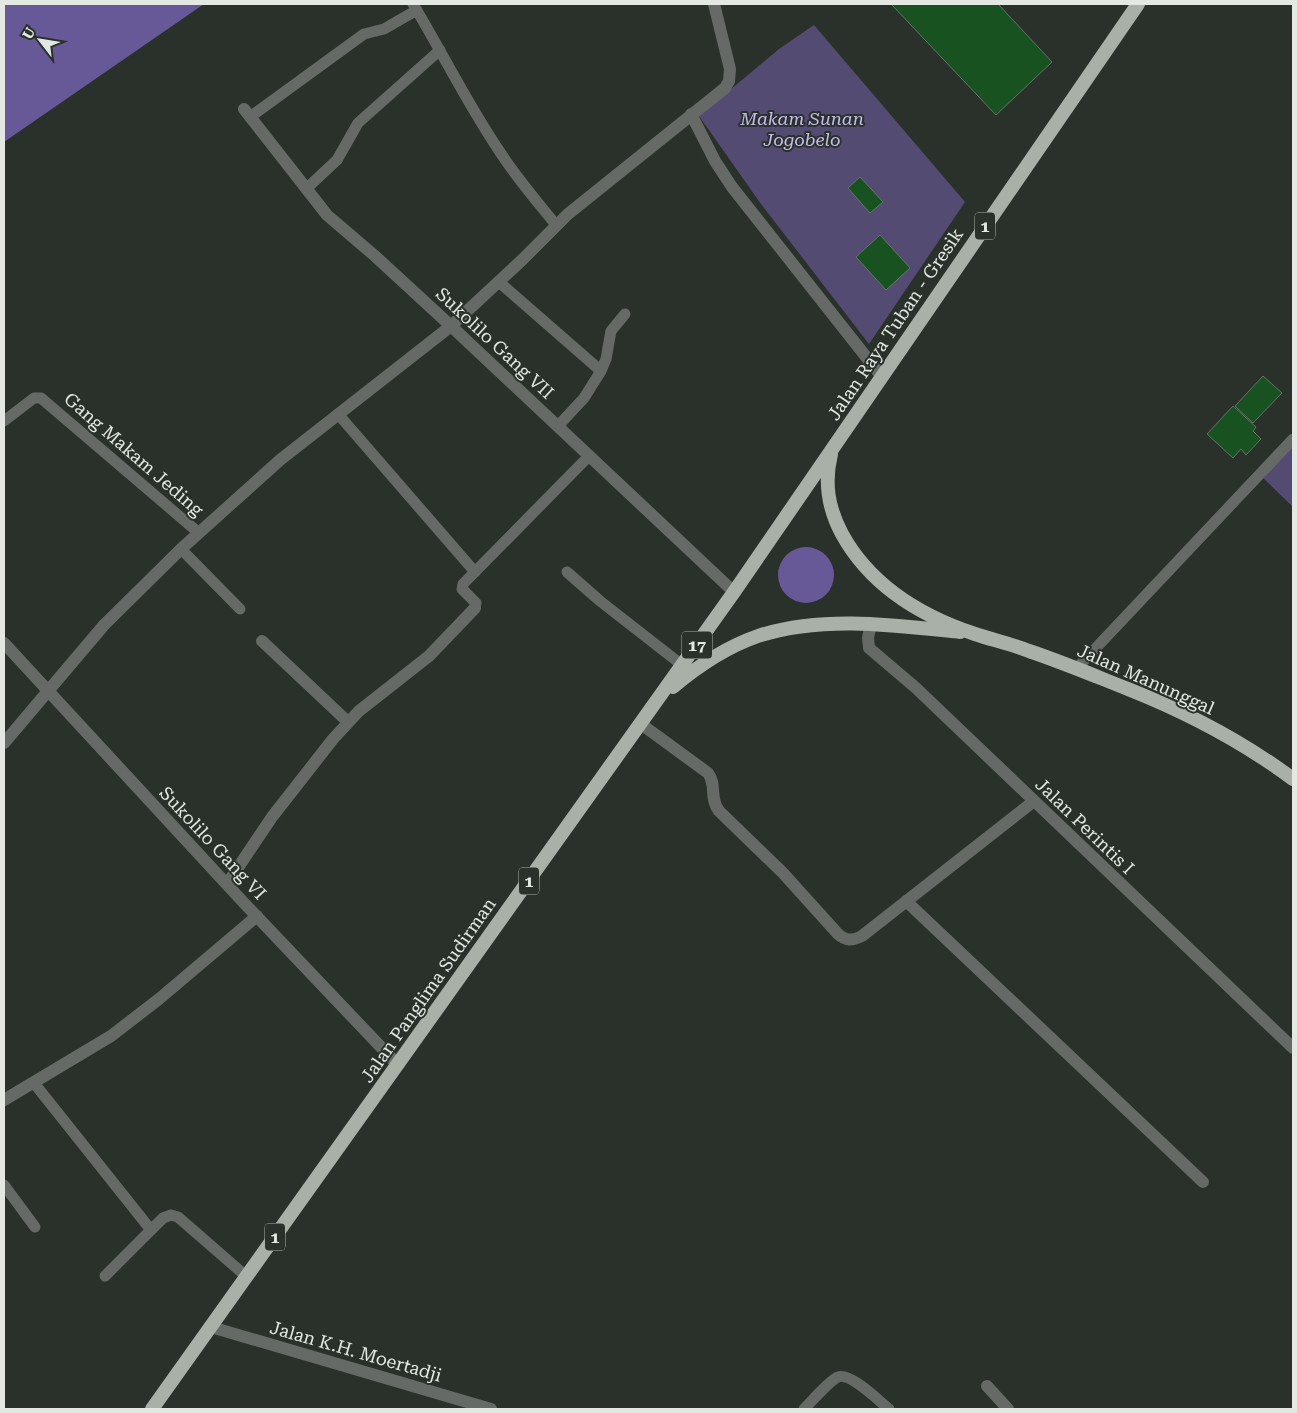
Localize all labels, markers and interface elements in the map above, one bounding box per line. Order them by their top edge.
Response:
north arrow [15,15,65,65]
text: U [19,24,39,42]
park label: Makam Sunan Jogobelo [739,108,864,150]
road number: 1 [975,212,995,240]
street label: Jalan Raya Tuban - Gresik [823,224,967,424]
street label: Sukolilo Gang VII [432,283,558,403]
street label: Gang Makam Jeding [60,388,209,521]
road number: 17 [682,632,712,658]
street label: Jalan Manunggal [1074,639,1218,719]
street label: Jalan Perintis I [1031,774,1139,878]
street label: Sukolilo Gang VI [155,782,271,904]
road number: 1 [519,868,539,894]
street label: Jalan Panglima Sudirman [356,893,500,1086]
road number: 1 [265,1224,285,1250]
street label: Jalan K.H. Moertadji [268,1316,445,1386]

